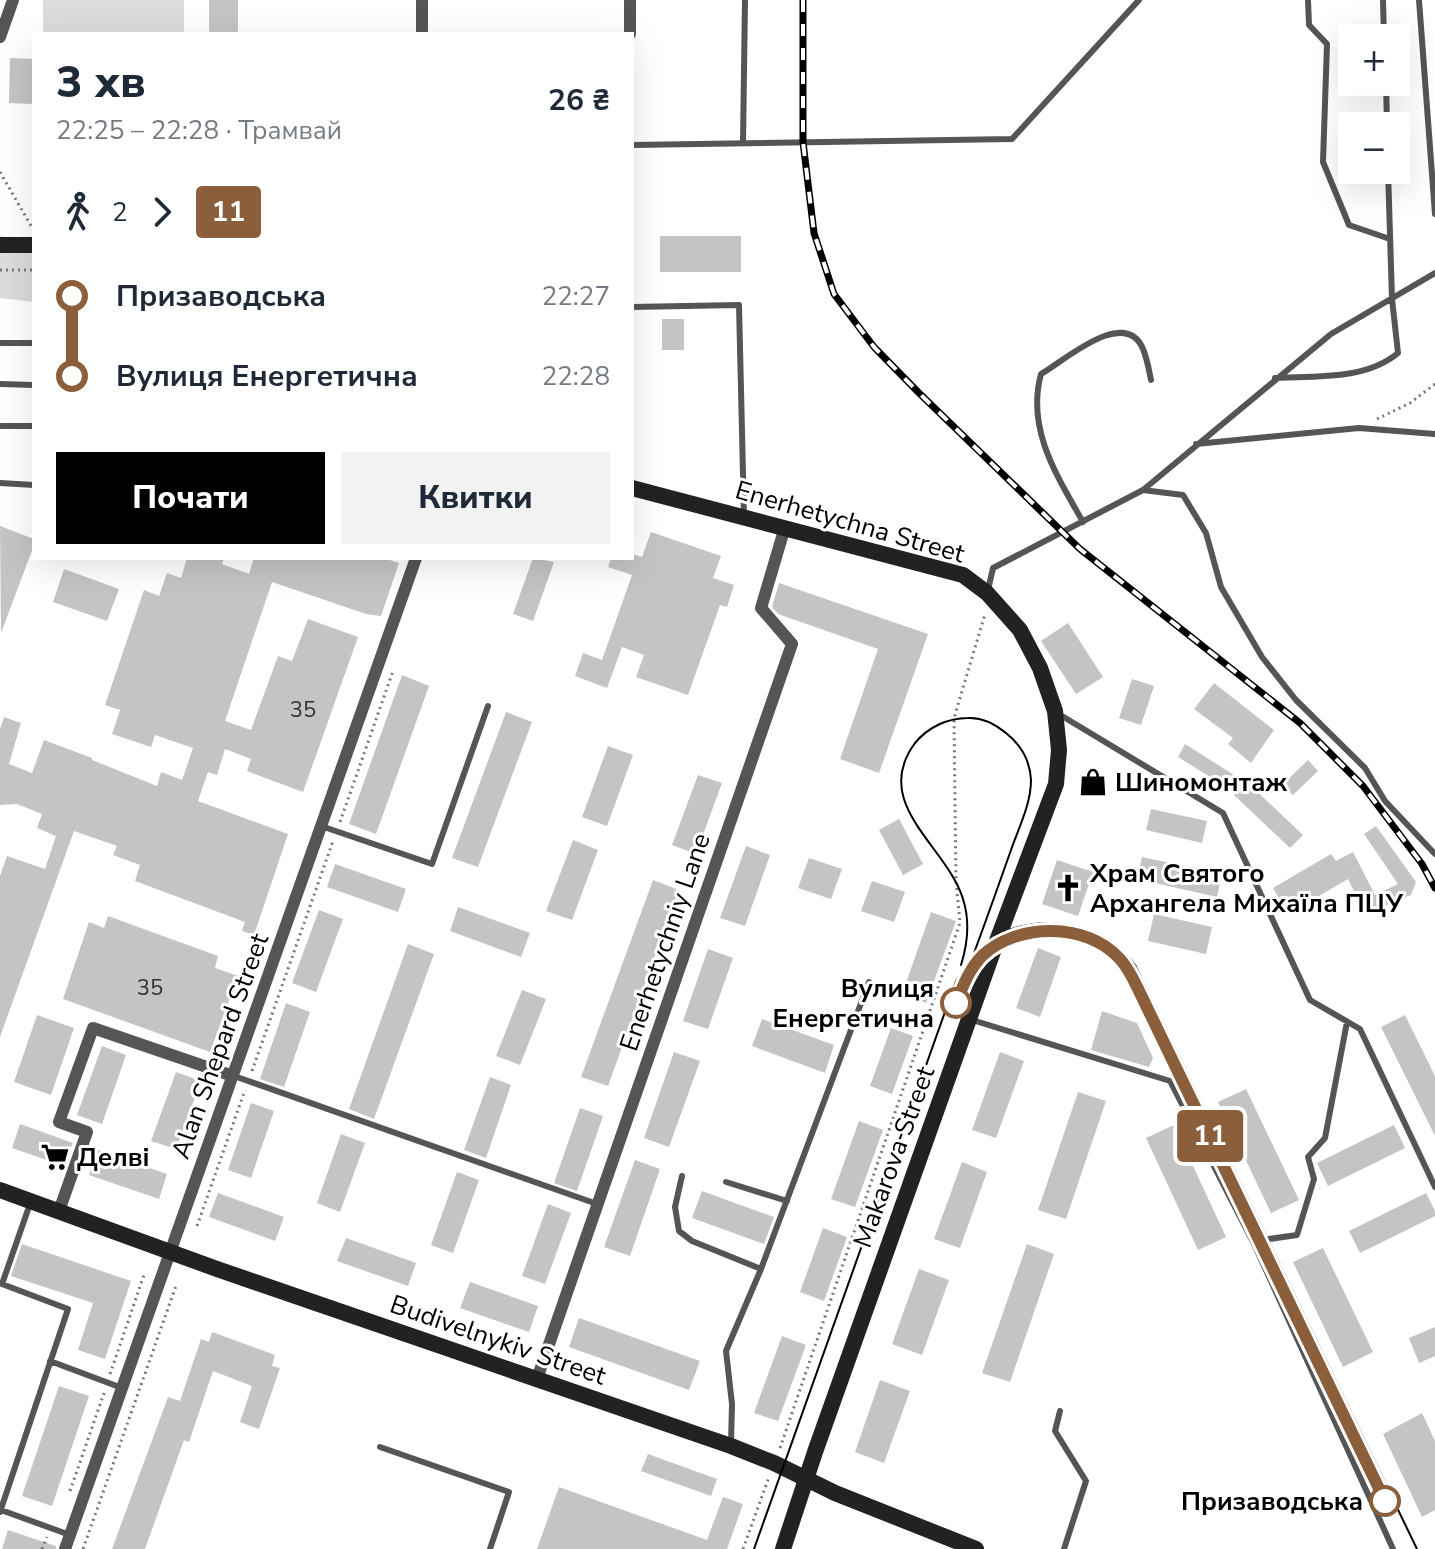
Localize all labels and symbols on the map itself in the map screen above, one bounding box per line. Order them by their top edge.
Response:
street label: Enerhetychna Street [731,473,970,572]
house number: 35 [290,695,316,725]
place label: Шиномонтаж [1115,765,1288,800]
shop icon: Шиномонтаж [1078,767,1108,797]
street label: Enerhetychniy Lane [611,828,719,1056]
place label: Храм Святого Архангела Михаїла ПЦУ [1089,856,1404,921]
church icon: Храм Святого Архангела Михаїла ПЦУ [1053,873,1083,903]
street label: Alan Shepard Street [163,928,277,1163]
place label: Вулиця Енергетична [773,971,934,1036]
house number: 35 [137,973,163,1003]
marker: Вулиця Енергетична [941,988,971,1018]
street label: Makarova Street [845,1061,943,1253]
line badge: 11 [1174,1110,1246,1162]
place label: Делві [77,1140,150,1175]
supermarket icon: Делві [40,1142,70,1172]
street label: Budivelnykiv Street [385,1287,611,1394]
place label: Призаводська [1181,1484,1363,1519]
marker: Призаводська [1370,1486,1400,1516]

